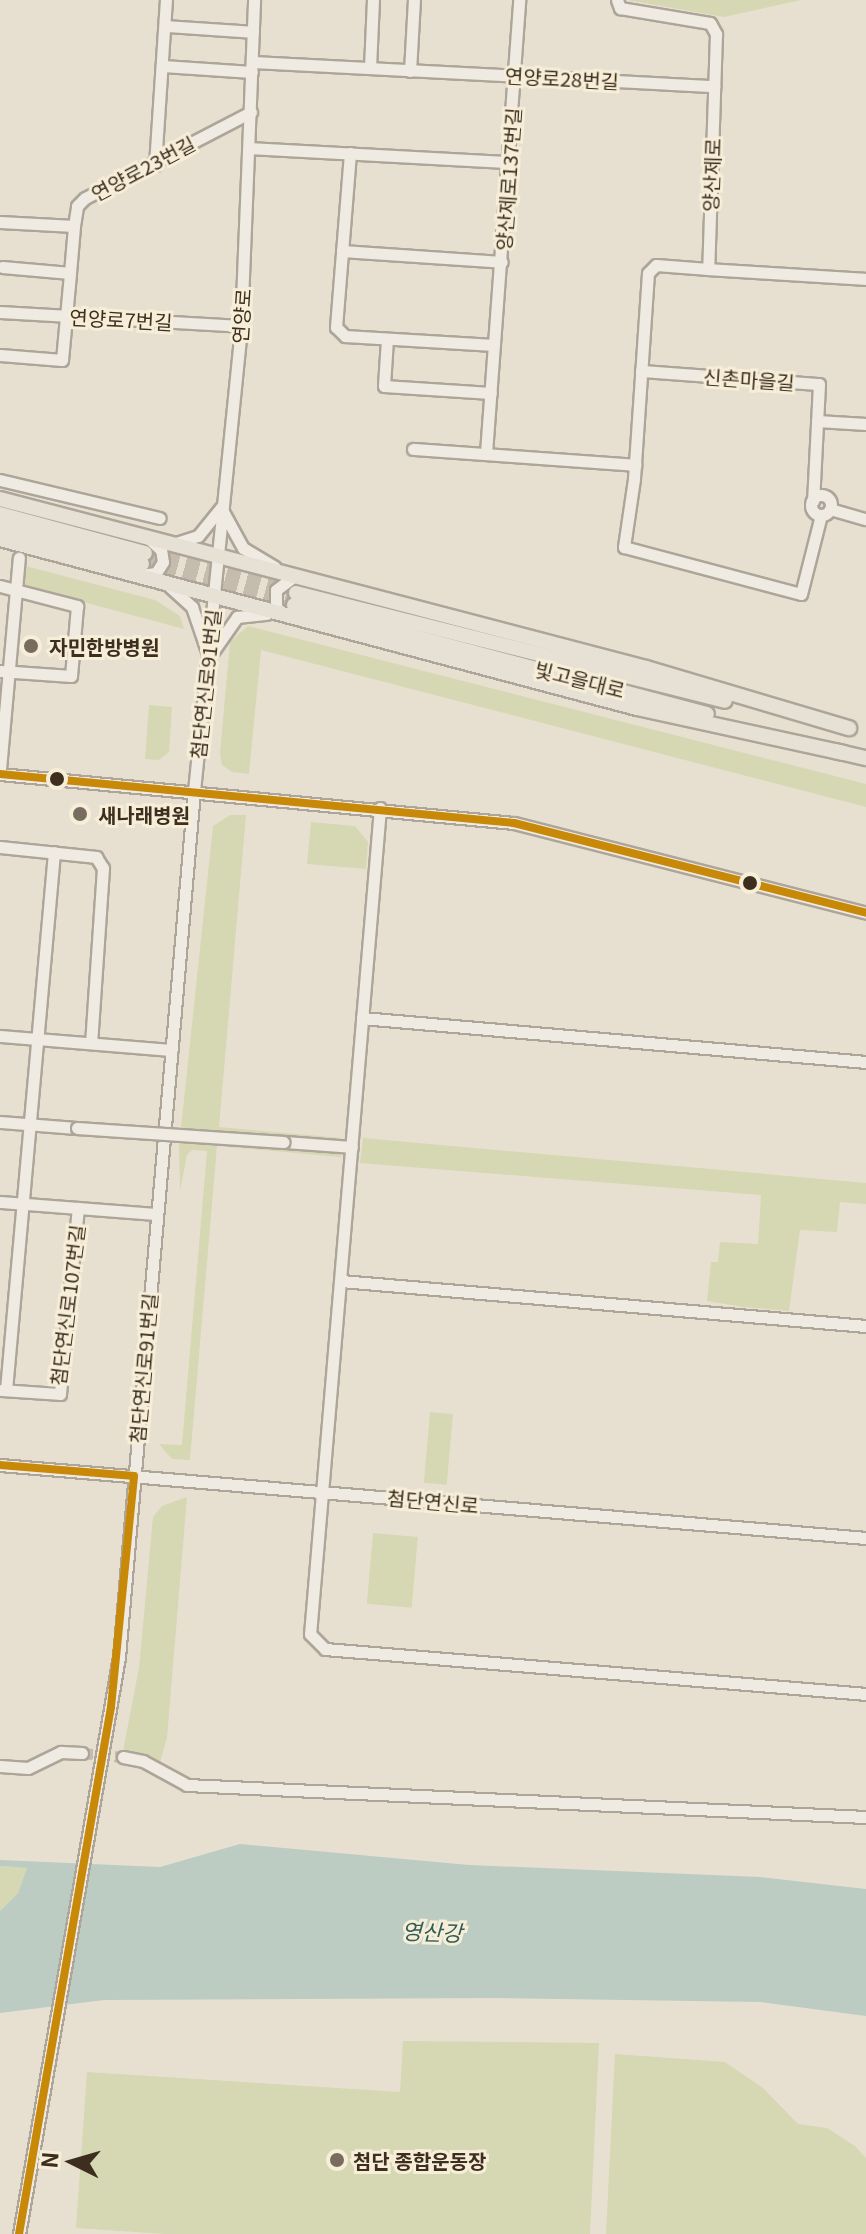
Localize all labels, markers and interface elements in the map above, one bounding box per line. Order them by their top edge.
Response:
street label: 연양로28번길 [504,63,620,93]
street label: 양산제로137번길 [491,106,525,252]
street label: 연양로23번길 [87,131,199,205]
street label: 양산제로 [698,138,724,212]
street label: 연양로 [227,288,255,344]
street label: 연양로7번길 [69,304,173,334]
street label: 신촌마을길 [702,364,796,394]
street label: 첨단연신로91번길 [185,608,225,760]
place label: 자민한방병원 [49,634,159,658]
marker: 자민한방병원 [20,635,42,657]
street label: 빛고을대로 [532,656,628,702]
unlabelled marker [49,771,65,787]
place label: 새나래병원 [98,802,190,826]
marker: 새나래병원 [69,803,91,825]
unlabelled marker [742,875,758,891]
street label: 첨단연신로107번길 [45,1223,89,1387]
street label: 첨단연신로91번길 [124,1292,162,1444]
street label: 첨단연신로 [386,1485,480,1517]
water label: 영산강 [401,1917,463,1945]
north arrow [32,2122,112,2202]
place label: 첨단 종합운동장 [353,2148,486,2172]
text: N [31,2150,65,2170]
marker: 첨단 종합운동장 [328,2151,346,2169]

